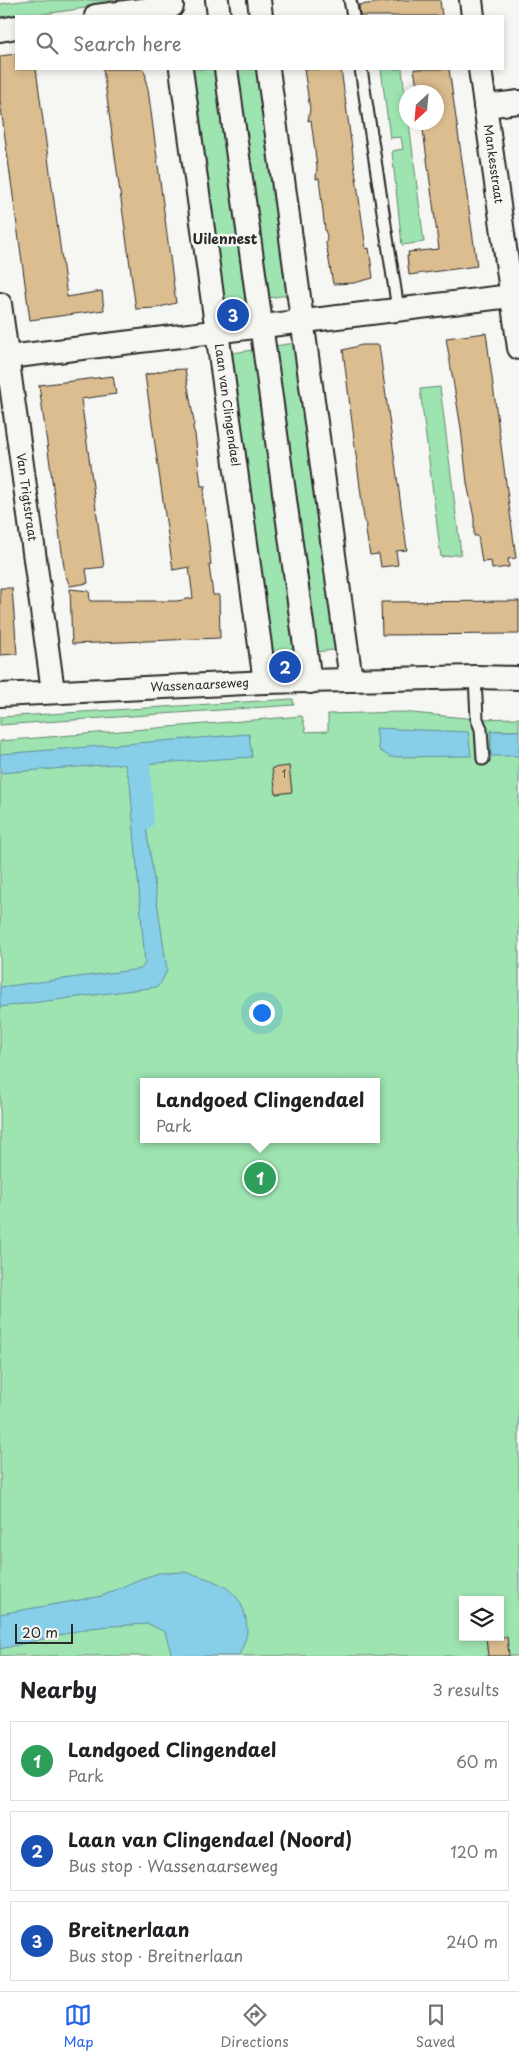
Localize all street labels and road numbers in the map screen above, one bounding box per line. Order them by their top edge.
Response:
street label: Mankesstraat [480,123,509,205]
street label: Laan van Clingendael [211,342,245,467]
street label: Van Trigtstraat [13,452,42,542]
street label: Wassenaarseweg [150,673,249,696]

